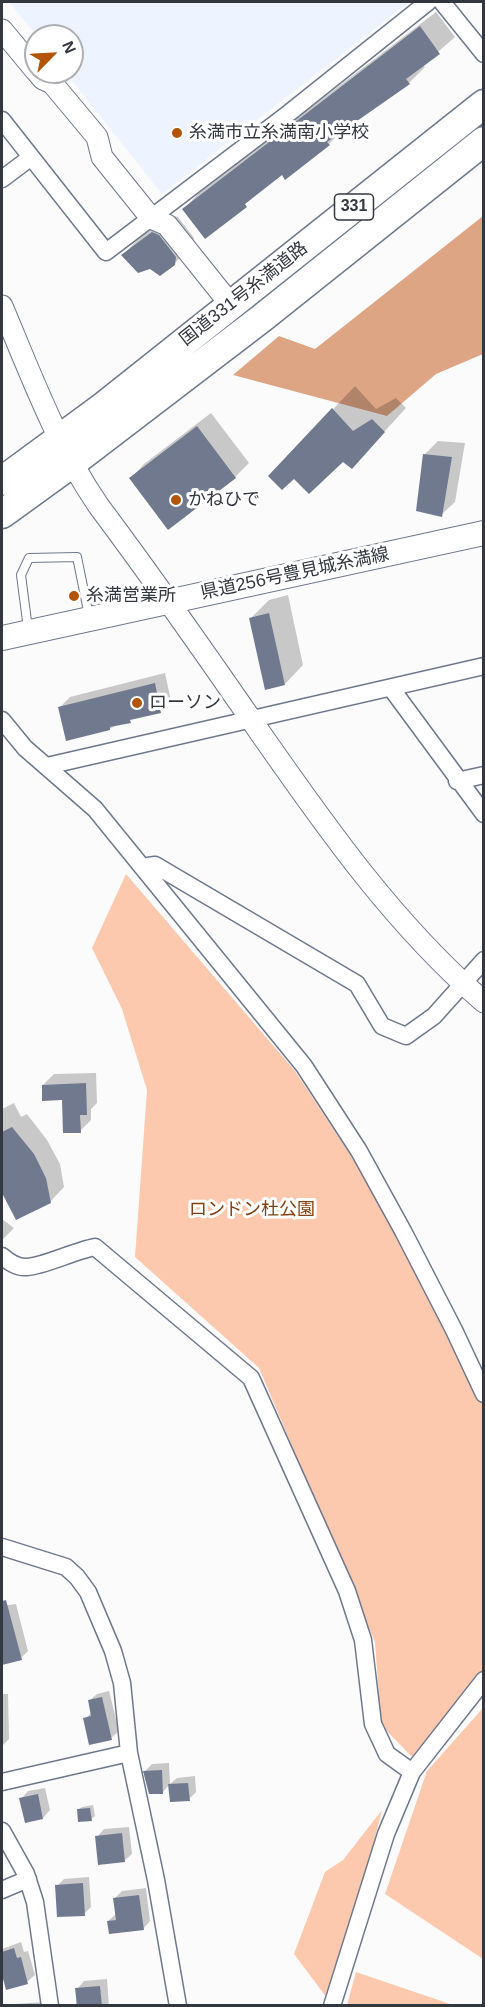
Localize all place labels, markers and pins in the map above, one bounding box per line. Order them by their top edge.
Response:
place label: 糸満市立糸満南小学校 [189,122,369,144]
marker: 糸満市立糸満南小学校 [170,126,184,140]
place label: かねひで [188,489,260,511]
marker: かねひで [169,493,183,507]
place label: 糸満営業所 [86,585,176,607]
marker: 糸満営業所 [67,589,81,603]
place label: ローソン [149,692,221,714]
marker: ローソン [130,696,144,710]

